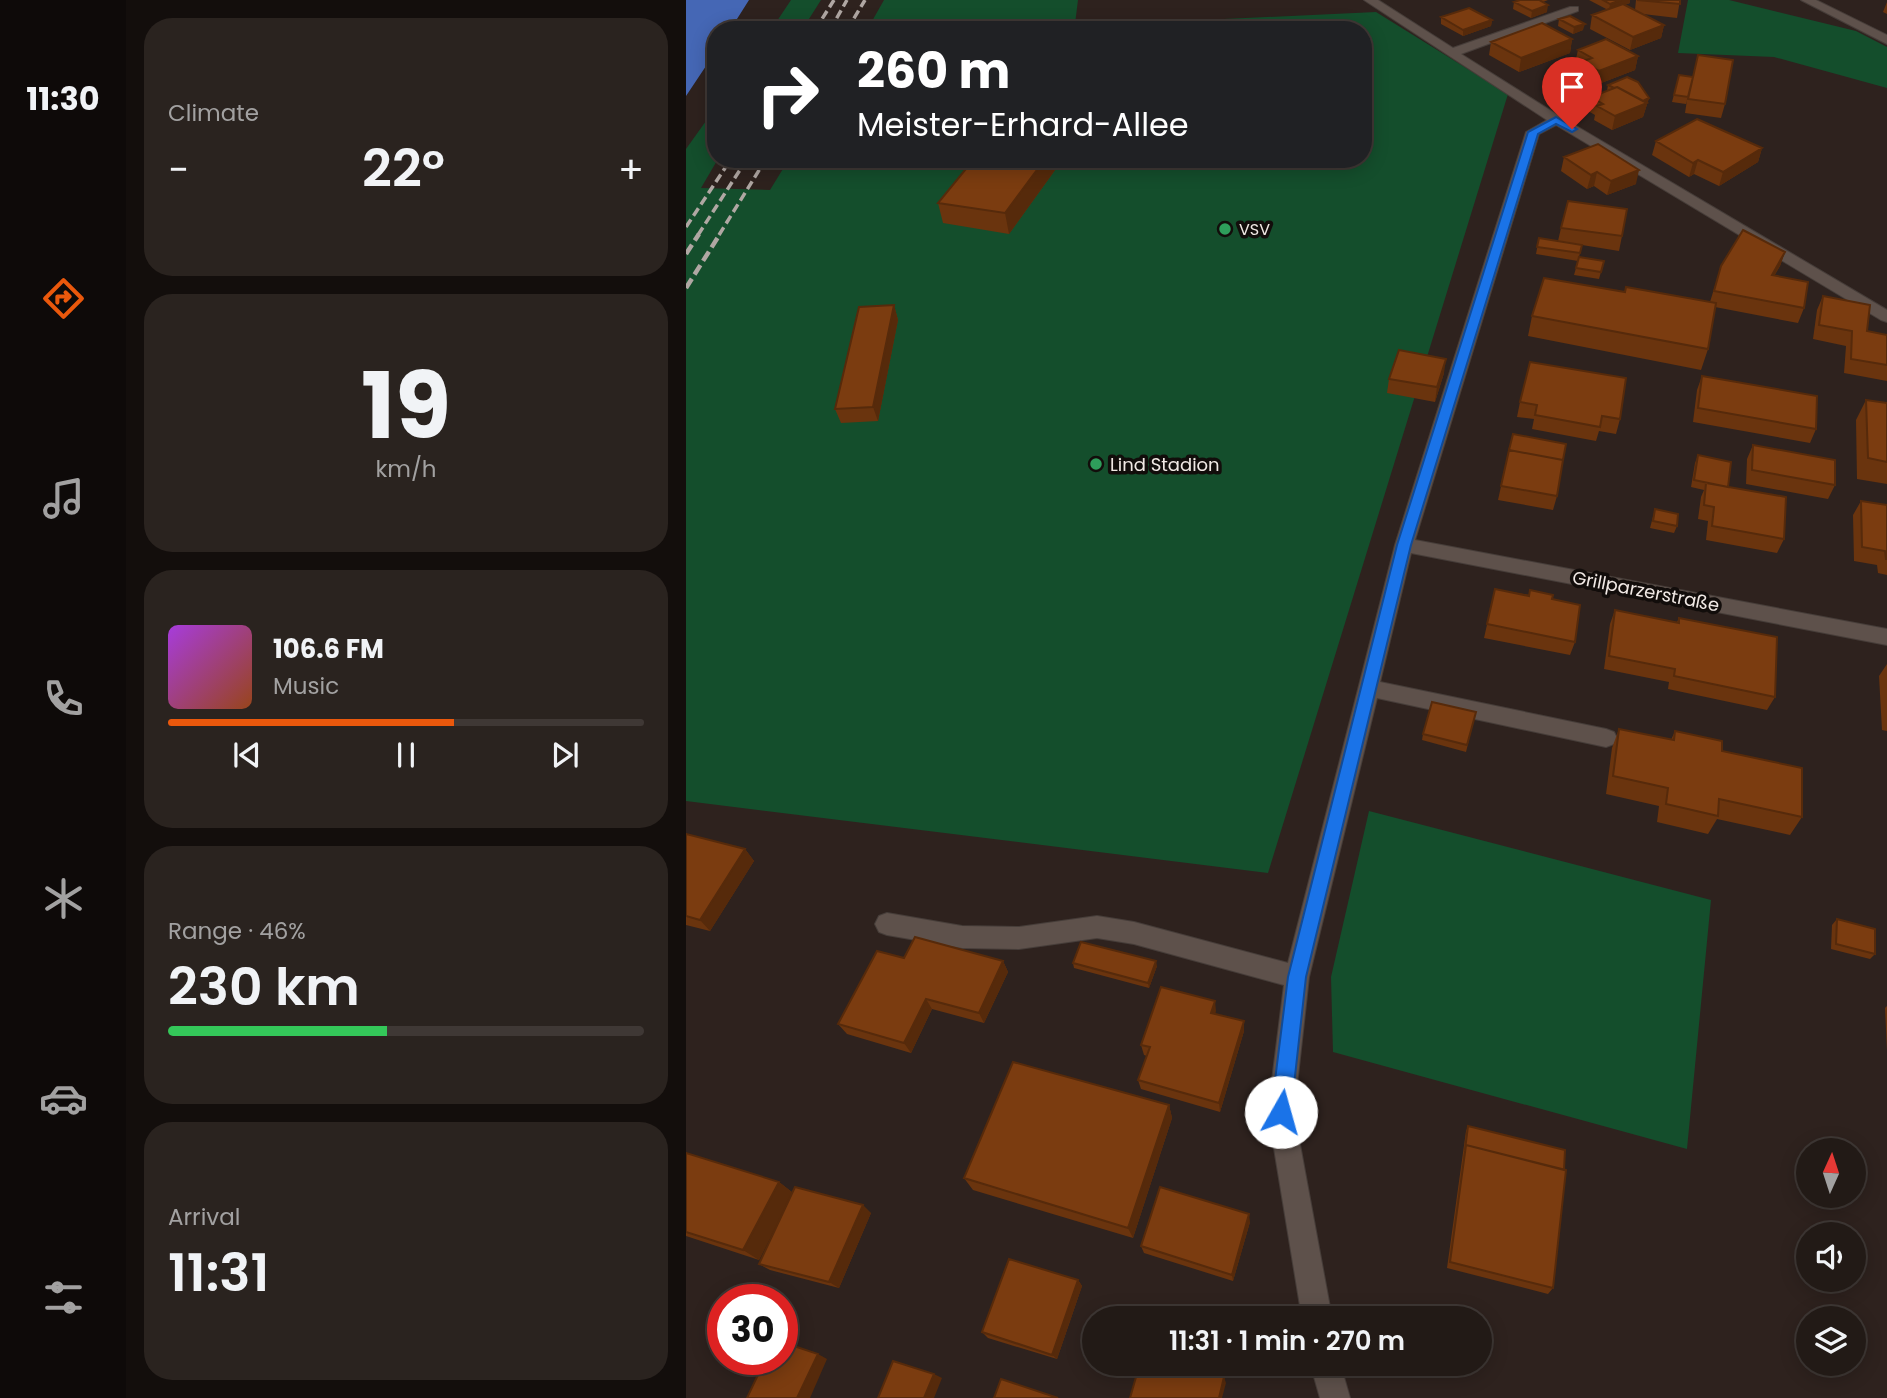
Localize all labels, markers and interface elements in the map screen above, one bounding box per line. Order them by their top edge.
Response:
text: 260 m [857,37,1010,105]
icon: right [742,49,833,140]
pin [1542,57,1602,129]
icon: arrive [1553,68,1591,106]
text: 11:30 [26,76,100,121]
text: Climate [168,97,259,129]
text: Meister-Erhard-Allee [857,102,1189,147]
text: 22° [362,132,445,205]
text: − [168,143,189,196]
text: + [618,143,644,196]
place label: VSV [1239,218,1270,241]
marker: VSV [1217,221,1233,237]
icon: directions [39,274,88,323]
text: 19 [361,342,451,470]
place label: Lind Stadion [1110,452,1220,477]
text: km/h [375,453,437,485]
marker: Lind Stadion [1088,456,1104,472]
icon: music [39,474,88,523]
street label: Grillparzerstraße [1570,564,1722,618]
text: 106.6 FM [273,631,384,667]
text: Music [273,670,339,702]
icon: phone [39,674,88,723]
icon: previous [228,736,266,774]
icon: pause [387,736,425,774]
icon: next [546,736,584,774]
icon: climate [39,874,88,923]
text: Range · 46% [168,915,306,947]
text: 230 km [168,950,360,1023]
icon: car [39,1074,88,1123]
position arrow [1244,1075,1318,1149]
north arrow [1796,1138,1866,1208]
map controls [1796,1138,1866,1376]
text: Arrival [168,1201,240,1233]
button: sound [1796,1222,1866,1292]
text: 11:31 [168,1236,269,1309]
icon: filters [39,1273,88,1322]
speed limit sign: 30 [707,1284,798,1375]
button: layers [1796,1306,1866,1376]
text: 11:31 · 1 min · 270 m [1169,1323,1405,1359]

